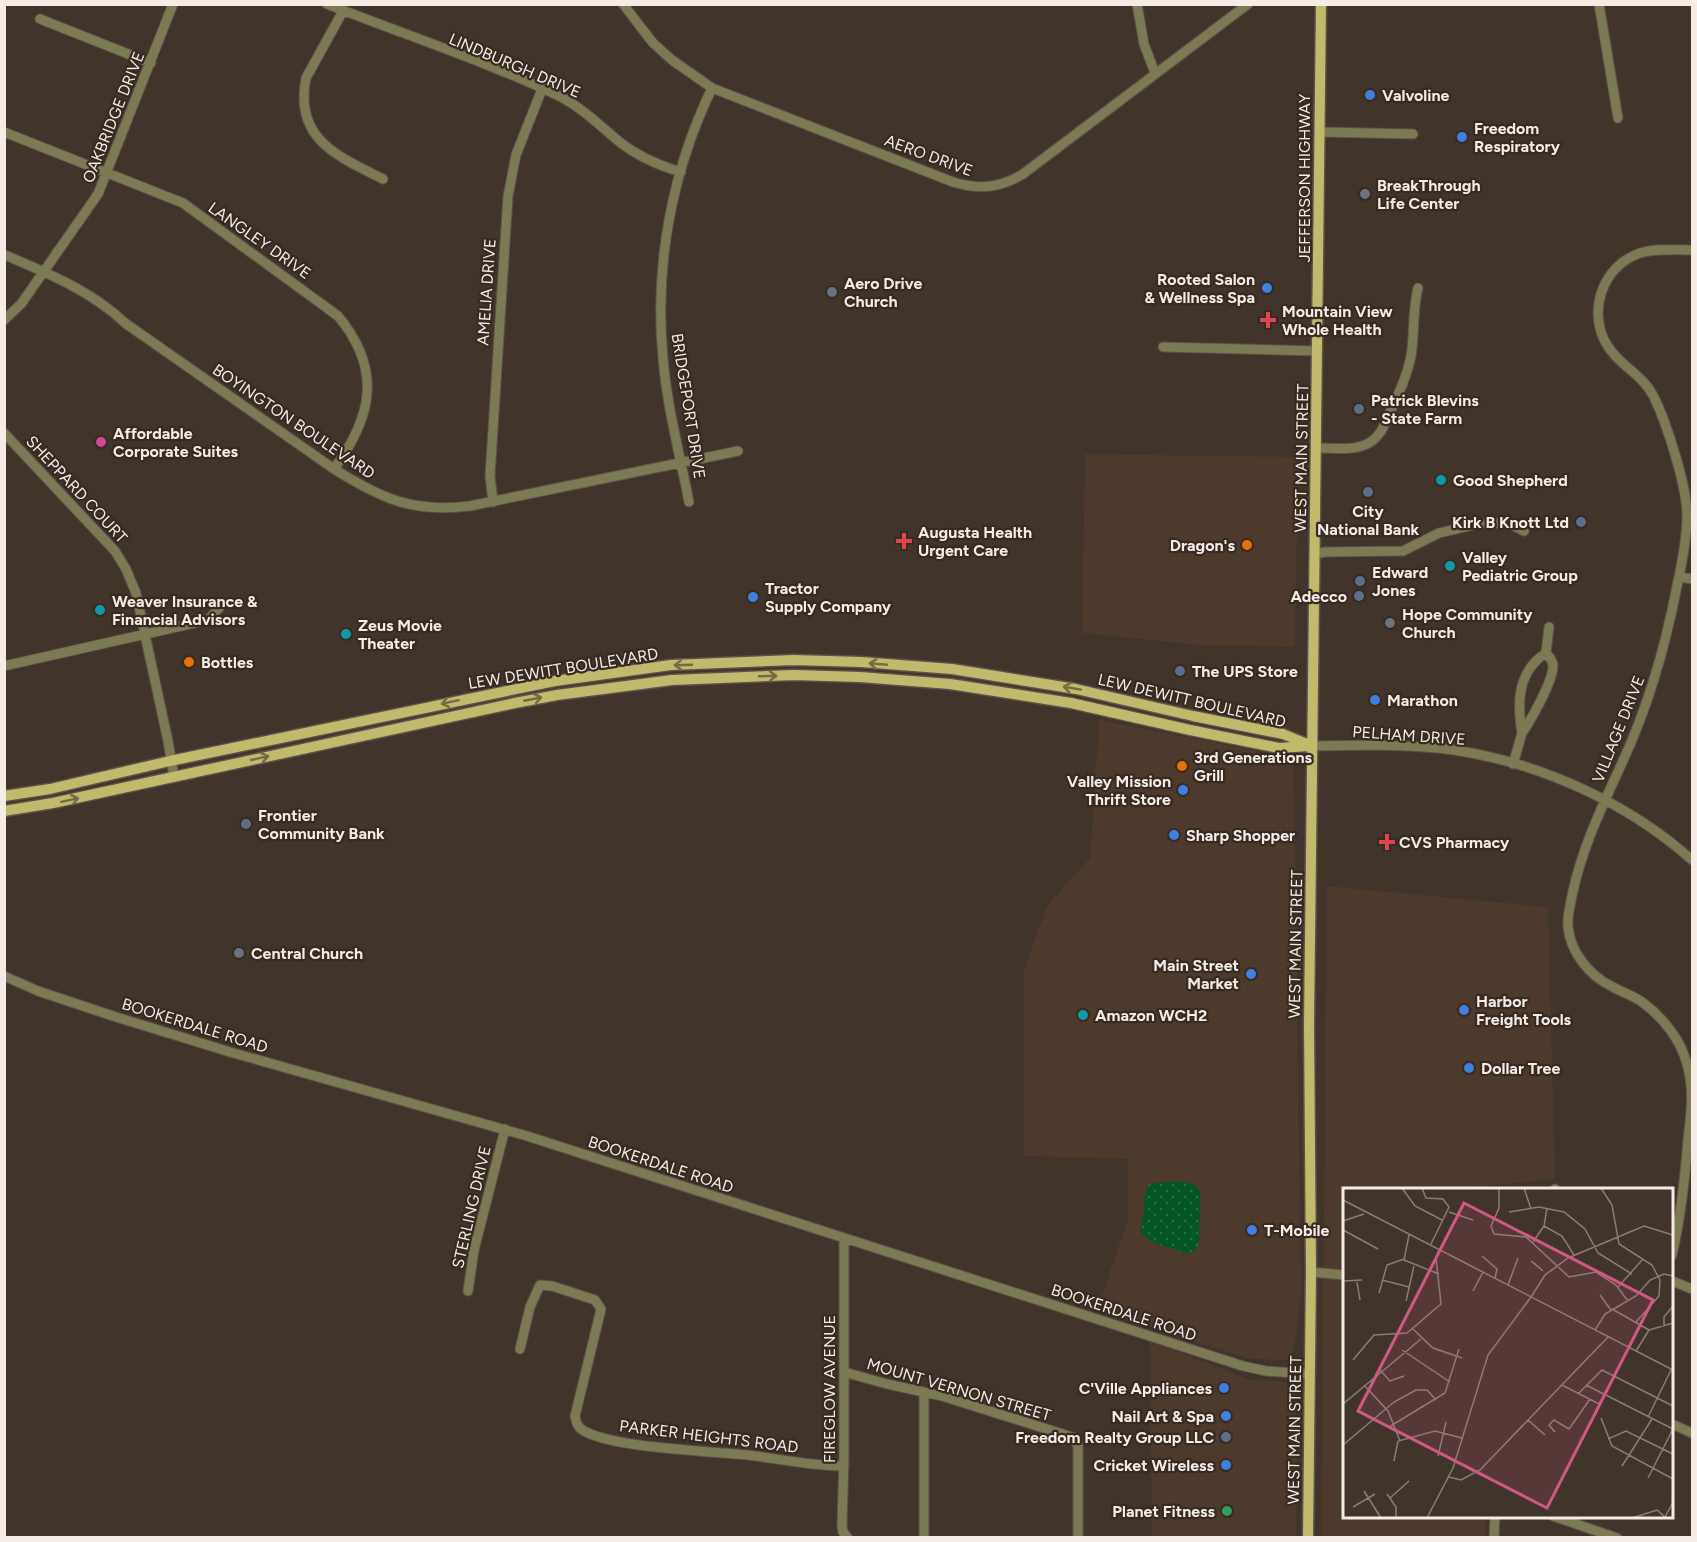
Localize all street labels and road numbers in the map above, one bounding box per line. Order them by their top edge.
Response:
street label: LINDBURGH DRIVE [446,29,584,102]
street label: OAKBRIDGE DRIVE [78,49,148,185]
street label: JEFFERSON HIGHWAY [1295,93,1314,262]
street label: AERO DRIVE [882,131,976,180]
street label: LANGLEY DRIVE [205,198,315,283]
street label: AMELIA DRIVE [473,238,500,346]
street label: BRIDGEPORT DRIVE [668,332,709,480]
street label: BOYINGTON BOULEVARD [209,360,378,483]
street label: WEST MAIN STREET [1291,383,1312,533]
street label: SHEPPARD COURT [22,432,131,547]
street label: LEW DEWITT BOULEVARD [467,644,660,693]
street label: LEW DEWITT BOULEVARD [1096,670,1288,731]
street label: VILLAGE DRIVE [1588,673,1649,786]
street label: PELHAM DRIVE [1352,722,1466,749]
street label: WEST MAIN STREET [1285,869,1306,1019]
street label: BOOKERDALE ROAD [120,994,270,1057]
street label: BOOKERDALE ROAD [586,1132,736,1197]
street label: STERLING DRIVE [448,1144,495,1270]
street label: BOOKERDALE ROAD [1049,1280,1199,1345]
street label: FIREGLOW AVENUE [820,1315,839,1463]
street label: MOUNT VERNON STREET [865,1354,1053,1425]
street label: WEST MAIN STREET [1284,1355,1305,1505]
street label: PARKER HEIGHTS ROAD [618,1416,800,1457]

